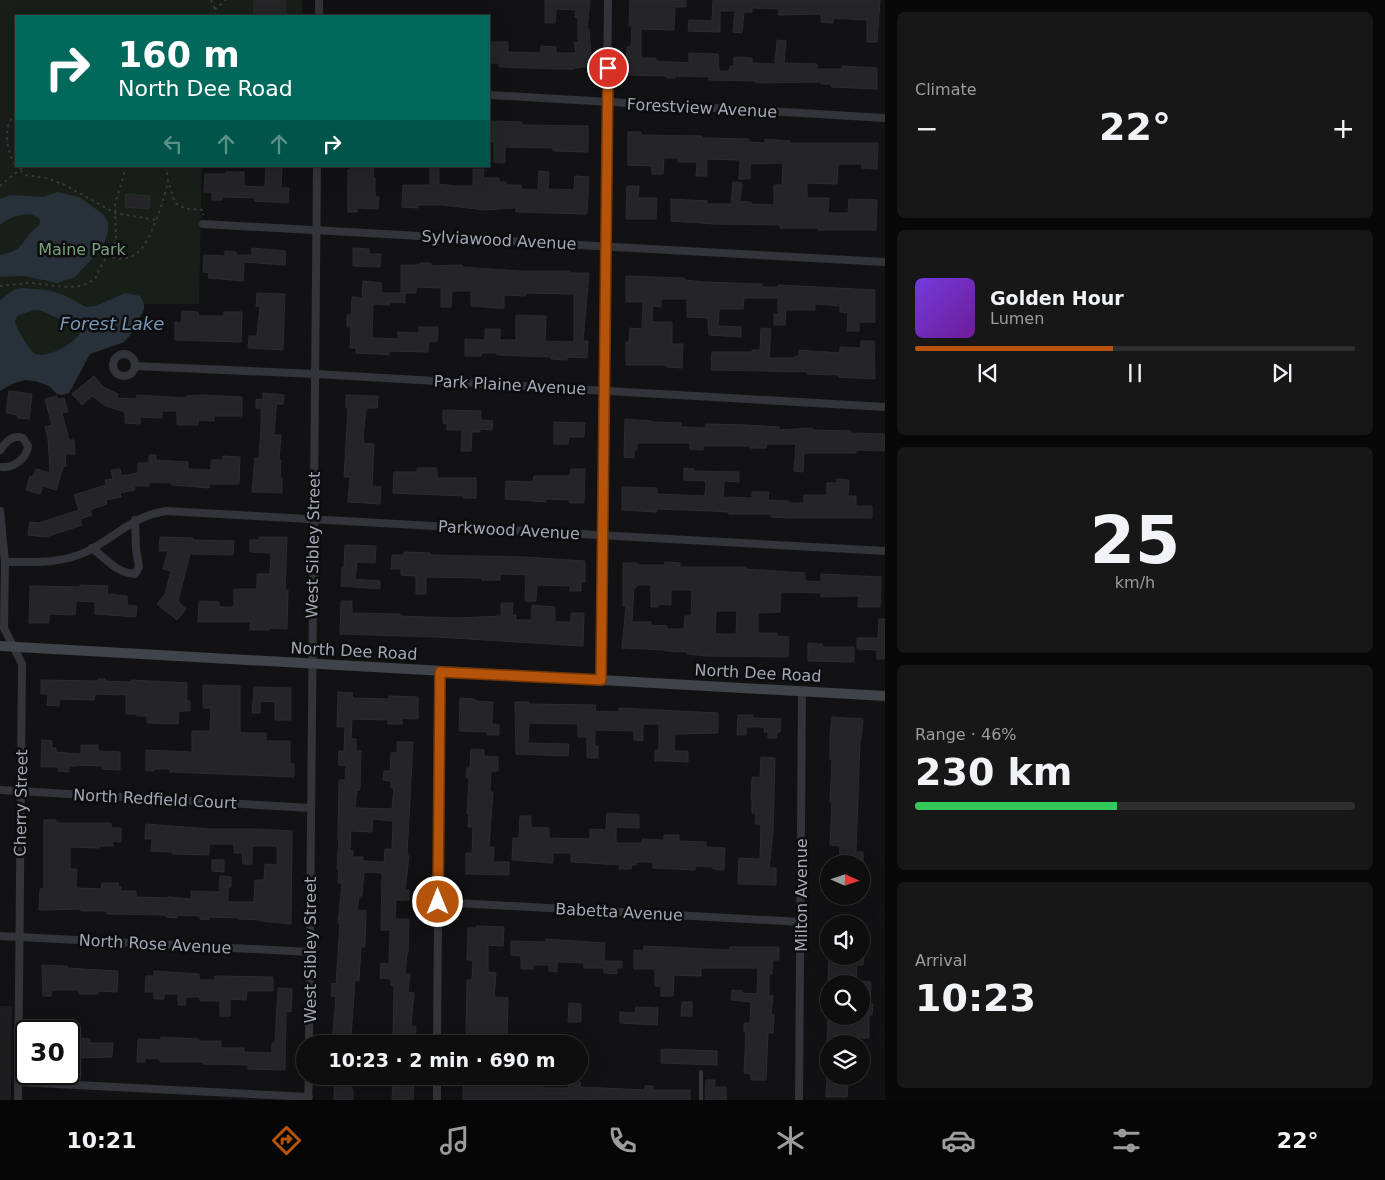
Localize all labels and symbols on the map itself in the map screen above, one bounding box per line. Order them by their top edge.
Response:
pin [587,47,629,89]
street label: Forestview Avenue [626,95,778,121]
street label: Sylviawood Avenue [421,226,577,254]
park label: Maine Park [38,240,127,259]
water label: Forest Lake [60,313,164,334]
street label: Park Plaine Avenue [433,372,587,398]
street label: West Sibley Street [302,472,324,618]
street label: Parkwood Avenue [438,517,580,543]
street label: North Dee Road [290,638,418,664]
street label: North Dee Road [694,660,822,686]
street label: Cherry Street [11,749,31,857]
street label: North Redfield Court [73,785,237,813]
street label: Milton Avenue [792,838,811,952]
north arrow [820,855,870,905]
position arrow [411,875,463,927]
street label: West Sibley Street [301,877,320,1023]
street label: Babetta Avenue [555,899,683,925]
street label: North Rose Avenue [78,931,232,957]
speed limit sign: 30 [15,1020,80,1085]

